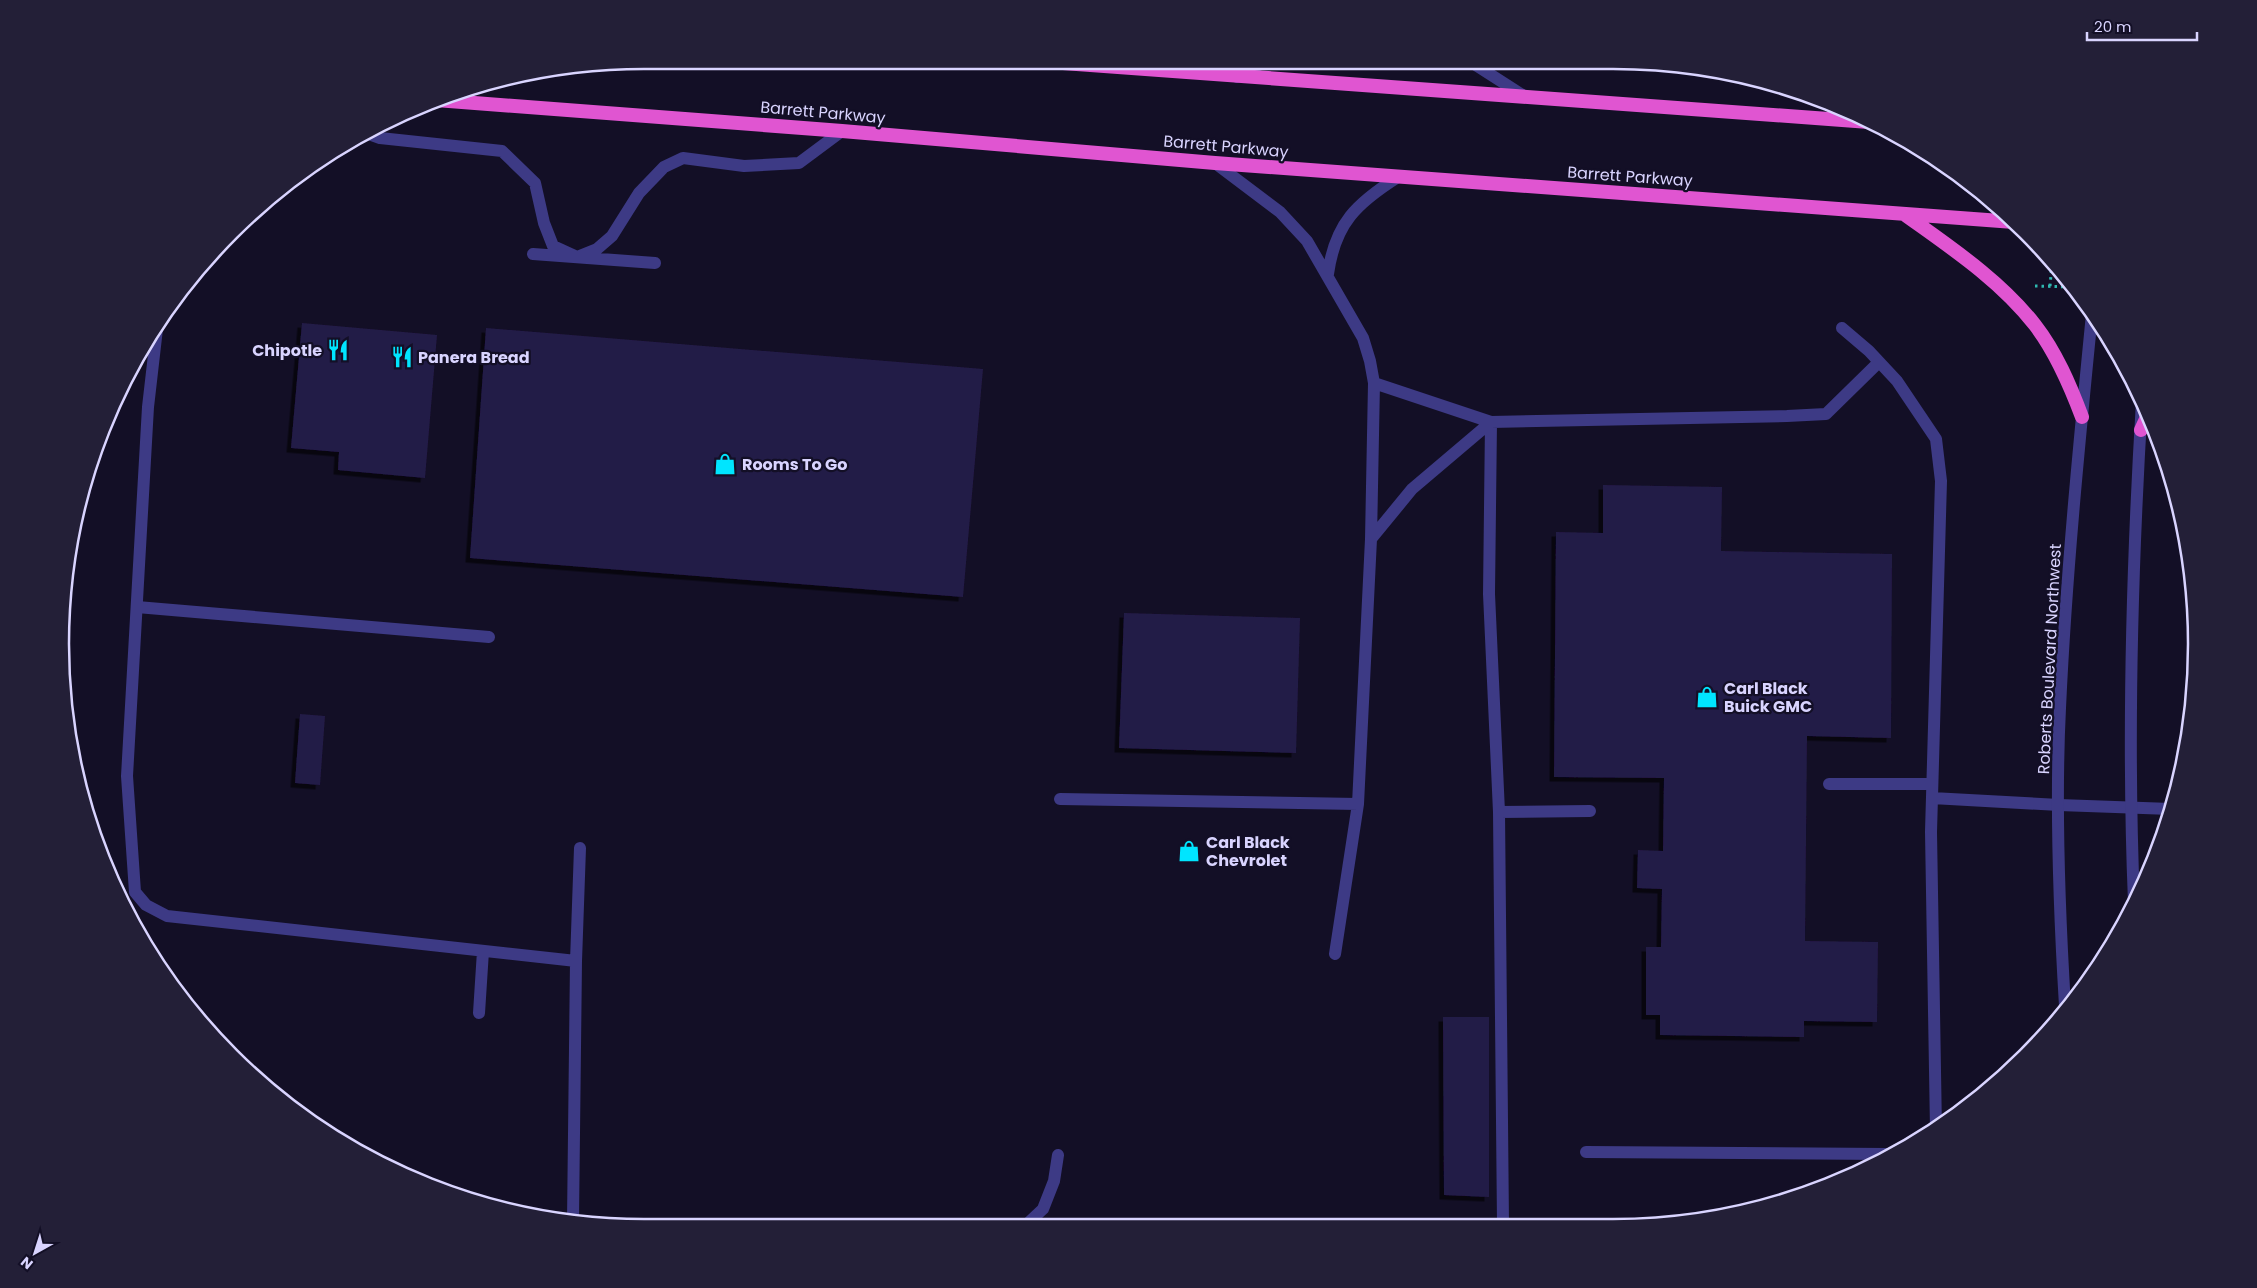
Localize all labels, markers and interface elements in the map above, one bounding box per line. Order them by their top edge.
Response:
scale bar [2087,10,2197,42]
text: 20 m [2094,16,2132,37]
street label: Barrett Parkway [759,96,887,129]
street label: Barrett Parkway [1162,130,1290,163]
street label: Barrett Parkway [1566,161,1693,192]
restaurant icon: Chipotle [325,337,351,363]
place label: Chipotle [252,339,322,362]
restaurant icon: Panera Bread [389,344,415,370]
place label: Panera Bread [418,346,530,369]
shop icon: Rooms To Go [712,451,738,477]
place label: Rooms To Go [742,453,848,476]
street label: Roberts Boulevard Northwest [2032,543,2067,775]
place label: Carl Black Buick GMC [1724,677,1812,718]
shop icon: Carl Black Buick GMC [1694,684,1720,710]
place label: Carl Black Chevrolet [1206,831,1290,872]
shop icon: Carl Black Chevrolet [1176,838,1202,864]
north arrow [10,1228,60,1278]
text: N [16,1252,37,1274]

